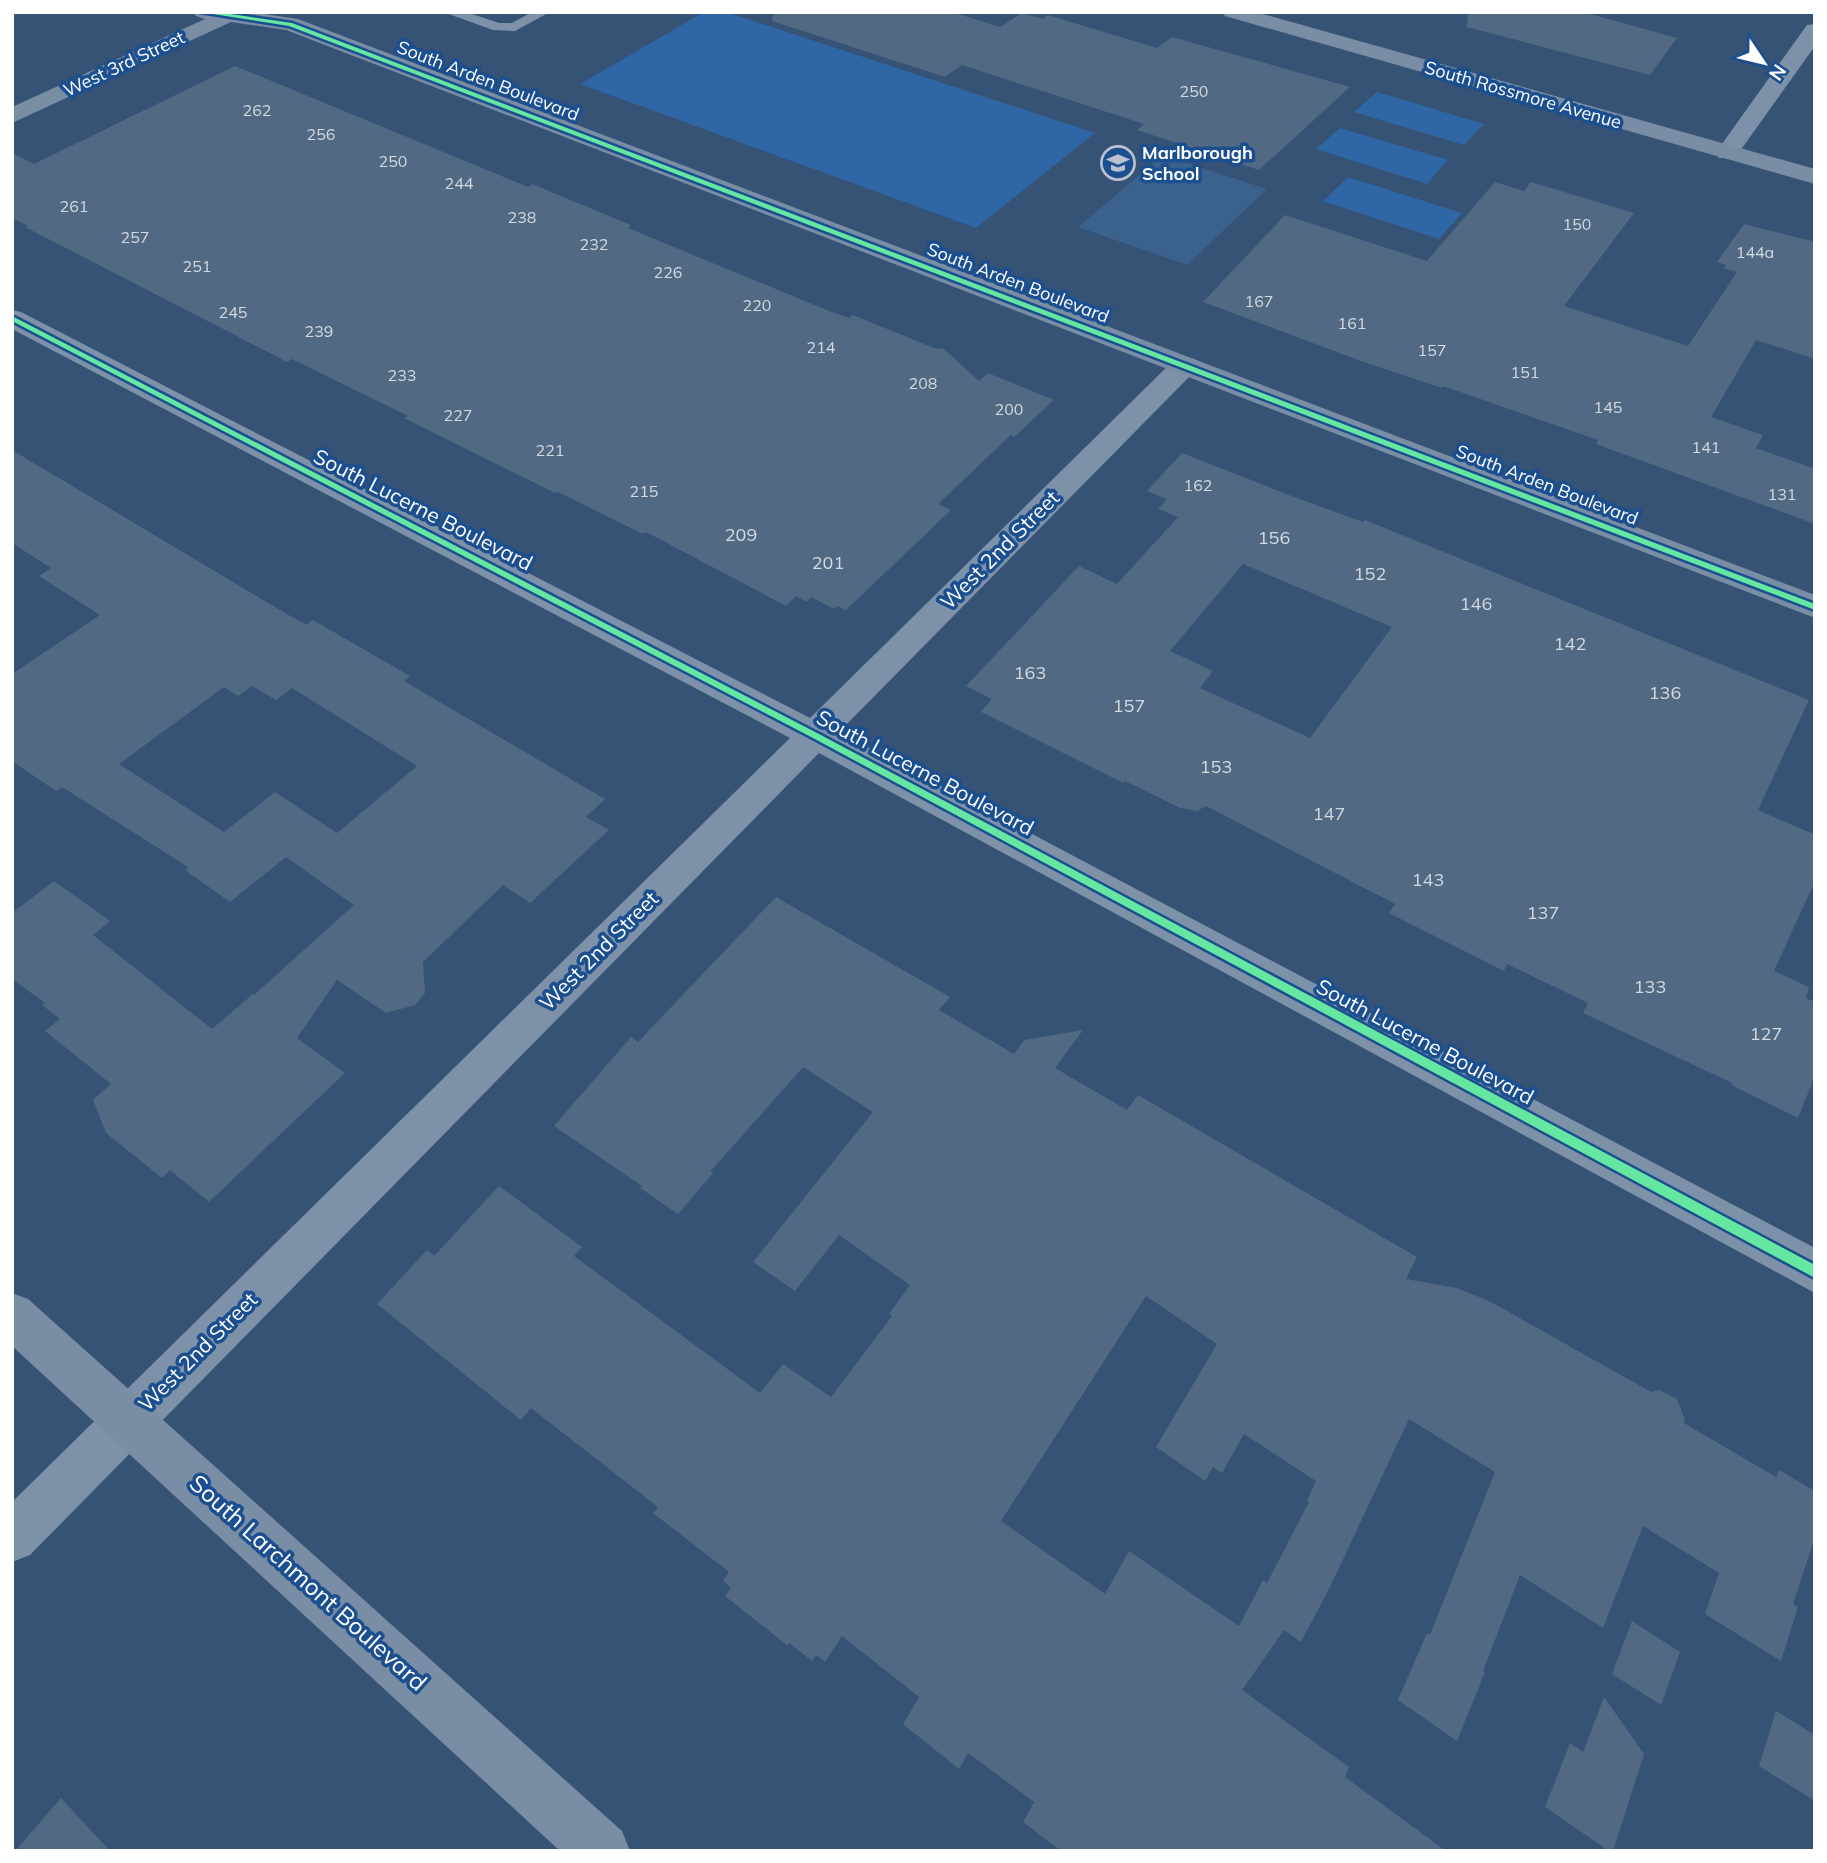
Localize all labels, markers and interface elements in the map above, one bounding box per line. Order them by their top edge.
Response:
street label: West 3rd Street [60,25,188,102]
north arrow [1729,28,1799,98]
street label: South Arden Boulevard [394,35,582,126]
street label: South Rossmore Avenue [1422,55,1624,134]
text: N [1764,60,1792,86]
house number: 250 [1180,81,1208,101]
house number: 262 [243,100,271,120]
house number: 256 [307,124,335,144]
place label: Marlborough School [1142,141,1253,185]
school or university icon: Marlborough School [1099,144,1137,182]
house number: 250 [379,151,407,171]
house number: 244 [445,173,474,193]
house number: 261 [60,196,88,216]
house number: 238 [508,207,536,227]
house number: 150 [1563,214,1591,234]
house number: 257 [121,227,149,247]
house number: 232 [580,234,608,254]
street label: South Arden Boulevard [924,237,1112,328]
house number: 144a [1736,242,1774,262]
house number: 251 [183,256,211,276]
house number: 226 [654,262,682,282]
house number: 167 [1245,291,1273,311]
house number: 220 [743,295,771,315]
house number: 245 [219,302,247,322]
house number: 161 [1338,313,1366,333]
house number: 239 [305,321,333,341]
house number: 214 [807,337,836,357]
house number: 157 [1418,340,1446,360]
house number: 151 [1511,362,1539,382]
house number: 233 [388,365,416,385]
house number: 208 [909,373,937,393]
house number: 145 [1594,397,1622,417]
house number: 200 [995,399,1023,419]
house number: 227 [444,405,472,425]
house number: 141 [1692,437,1720,457]
street label: South Arden Boulevard [1453,439,1641,530]
house number: 221 [536,440,564,460]
street label: South Lucerne Boulevard [310,442,537,576]
house number: 162 [1184,475,1212,495]
house number: 215 [630,481,658,501]
street label: West 2nd Street [934,484,1064,614]
house number: 131 [1768,484,1796,504]
house number: 209 [725,523,757,546]
house number: 156 [1258,526,1290,549]
house number: 201 [812,551,844,574]
house number: 152 [1354,562,1386,585]
house number: 146 [1460,592,1492,615]
house number: 142 [1554,632,1586,655]
house number: 163 [1014,661,1046,684]
house number: 136 [1649,681,1681,704]
house number: 157 [1113,694,1145,717]
street label: South Lucerne Boulevard [812,704,1039,841]
house number: 153 [1200,755,1232,778]
house number: 147 [1313,802,1345,825]
house number: 143 [1412,868,1444,891]
street label: West 2nd Street [533,885,663,1015]
house number: 137 [1527,901,1559,924]
street label: South Lucerne Boulevard [1312,973,1539,1110]
house number: 133 [1634,975,1666,998]
house number: 127 [1750,1022,1782,1045]
street label: West 2nd Street [132,1286,262,1416]
street label: South Larchmont Boulevard [184,1468,434,1697]

